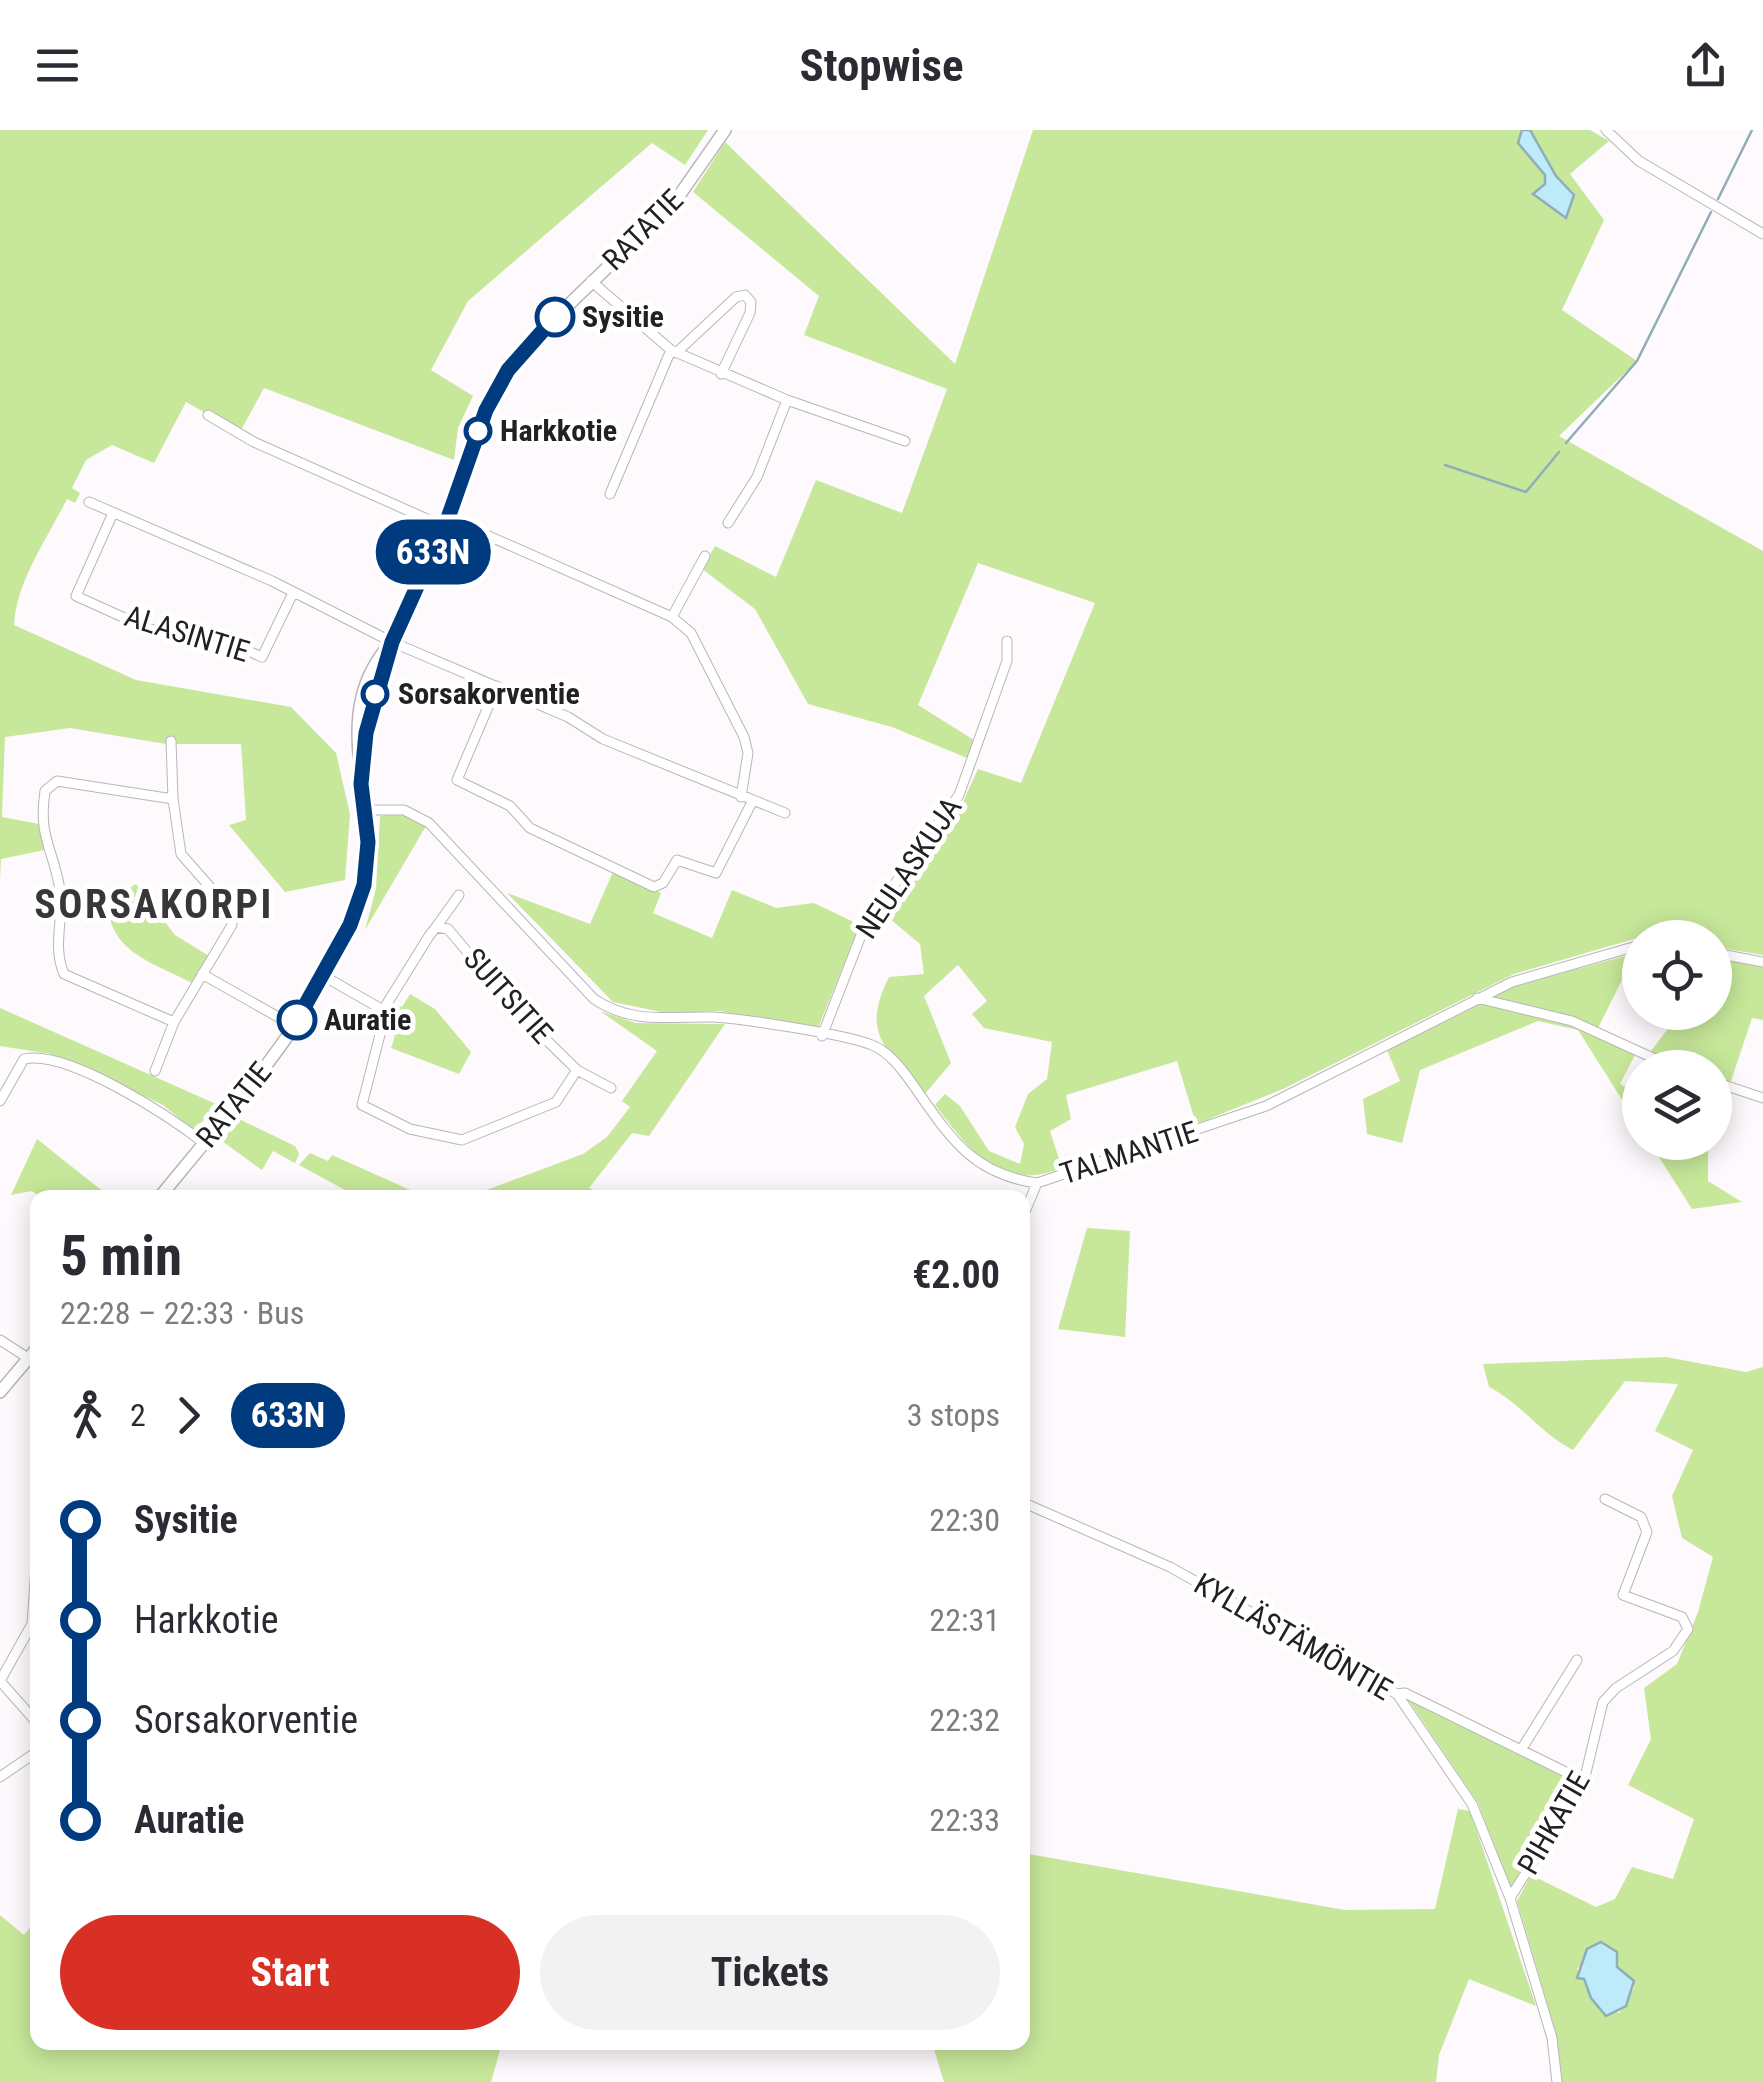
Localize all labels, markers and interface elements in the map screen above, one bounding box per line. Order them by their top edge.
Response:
icon: menu [30,38,85,93]
icon: share [1678,38,1733,93]
text: Stopwise [800,39,963,92]
street label: RATATIE [595,182,690,277]
marker: Sysitie [536,298,574,336]
place label: Sysitie [582,299,664,334]
place label: Harkkotie [500,413,617,448]
marker: Harkkotie [465,418,491,444]
line badge: 633N [363,520,503,584]
text: 633N [396,532,470,573]
street label: ALASINTIE [121,598,254,669]
place label: Sorsakorventie [398,676,580,711]
marker: Sorsakorventie [362,681,388,707]
street label: NEULASKUJA [849,791,969,945]
district label: SORSAKORPI [34,881,274,928]
map controls [1622,920,1732,1160]
button: locate [1622,920,1732,1030]
street label: SUITSITIE [457,941,560,1050]
marker: Auratie [278,1001,316,1039]
place label: Auratie [324,1002,411,1037]
button: layers [1622,1050,1732,1160]
street label: RATATIE [189,1055,278,1154]
street label: TALMANTIE [1056,1114,1202,1191]
text: 5 min [60,1224,182,1288]
text: €2.00 [912,1253,1000,1297]
text: 22:28 – 22:33 · Bus [60,1294,304,1332]
icon: walk [60,1388,115,1443]
icon: forward [161,1388,216,1443]
text: 633N [251,1395,325,1436]
text: 2 [130,1396,146,1434]
text: 3 stops [907,1396,1000,1434]
text: Sysitie [134,1498,238,1542]
text: 22:30 [929,1501,1000,1539]
street label: KYLLÄSTÄMÖNTIE [1188,1566,1398,1707]
text: Harkkotie [134,1598,278,1642]
text: 22:31 [929,1601,1000,1639]
text: Sorsakorventie [134,1698,358,1742]
text: 22:32 [929,1701,1000,1739]
street label: PIHKATIE [1510,1765,1597,1880]
text: Auratie [134,1798,245,1842]
text: 22:33 [929,1801,1000,1839]
button: Start [60,1915,520,2030]
button: Tickets [540,1915,1000,2030]

